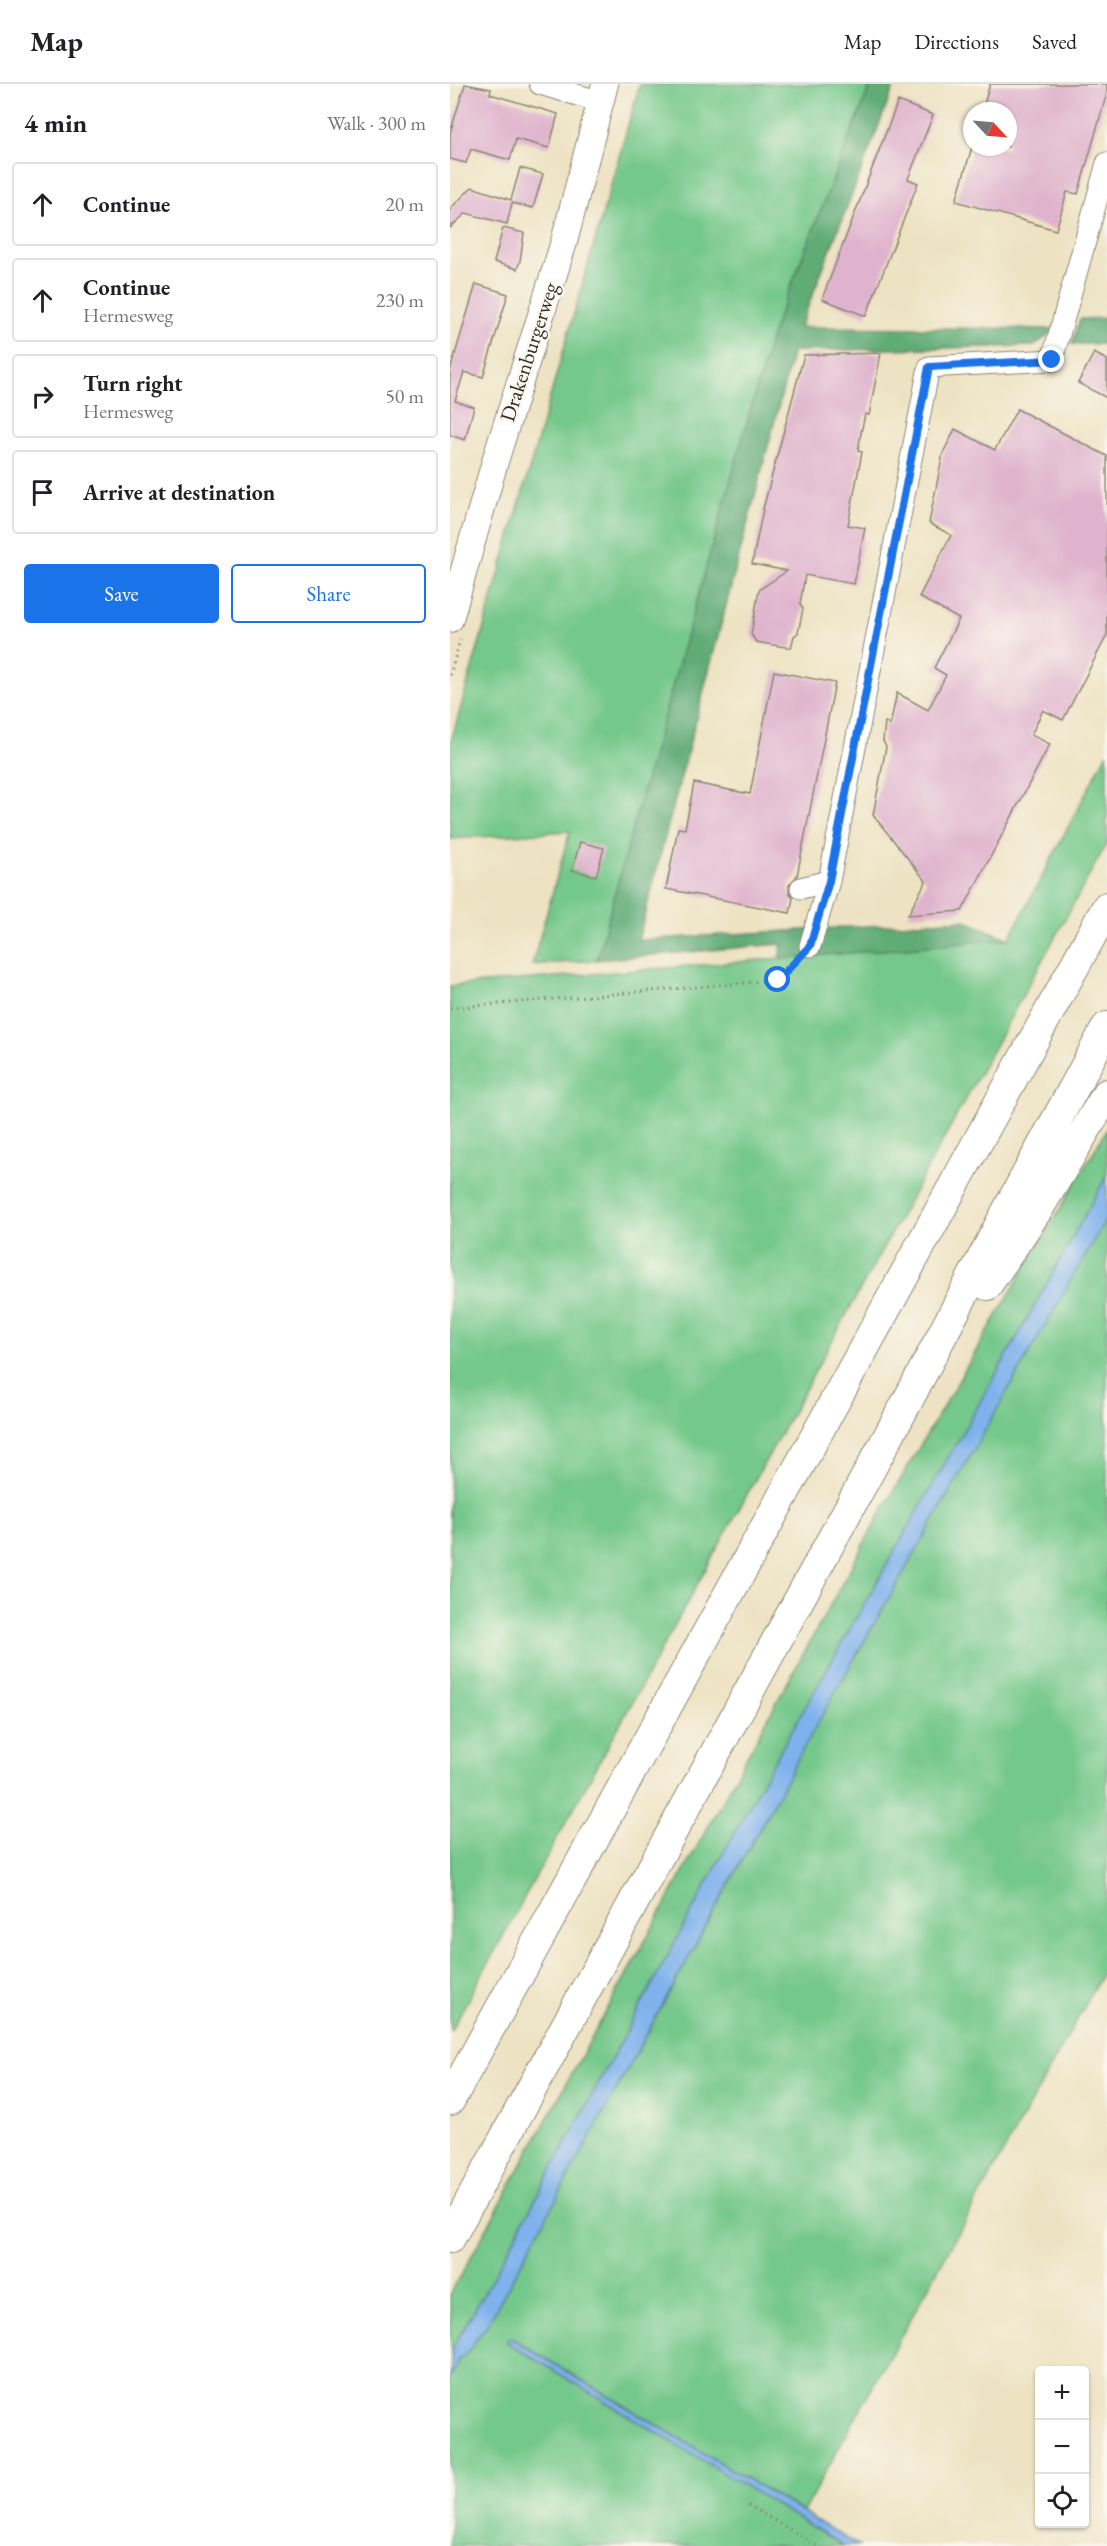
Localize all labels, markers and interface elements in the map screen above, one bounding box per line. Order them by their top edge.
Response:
text: Map [30,23,83,59]
text: Map [844,28,881,55]
text: Directions [914,28,999,55]
text: Saved [1032,28,1077,55]
north arrow [963,102,1017,156]
text: 4 min [24,106,87,140]
text: Walk · 300 m [327,110,426,136]
icon: ahead [26,188,59,221]
text: Continue [83,190,170,219]
text: 20 m [385,191,424,217]
text: Continue [83,273,170,302]
street label: Drakenburgerweg [493,278,564,425]
icon: ahead [26,284,59,317]
text: 230 m [376,287,424,313]
text: Hermesweg [83,302,173,328]
route end [1038,346,1064,372]
text: Turn right [83,369,182,398]
icon: right [26,380,59,413]
text: 50 m [385,383,424,409]
text: Hermesweg [83,398,173,424]
icon: arrive [26,476,59,509]
text: Arrive at destination [83,478,275,507]
button: Save [24,564,219,623]
button: Share [231,564,426,623]
route start [764,966,790,992]
map controls [1035,2366,1089,2528]
button: + [1035,2366,1089,2420]
button: − [1035,2420,1089,2474]
button: locate [1035,2474,1089,2528]

